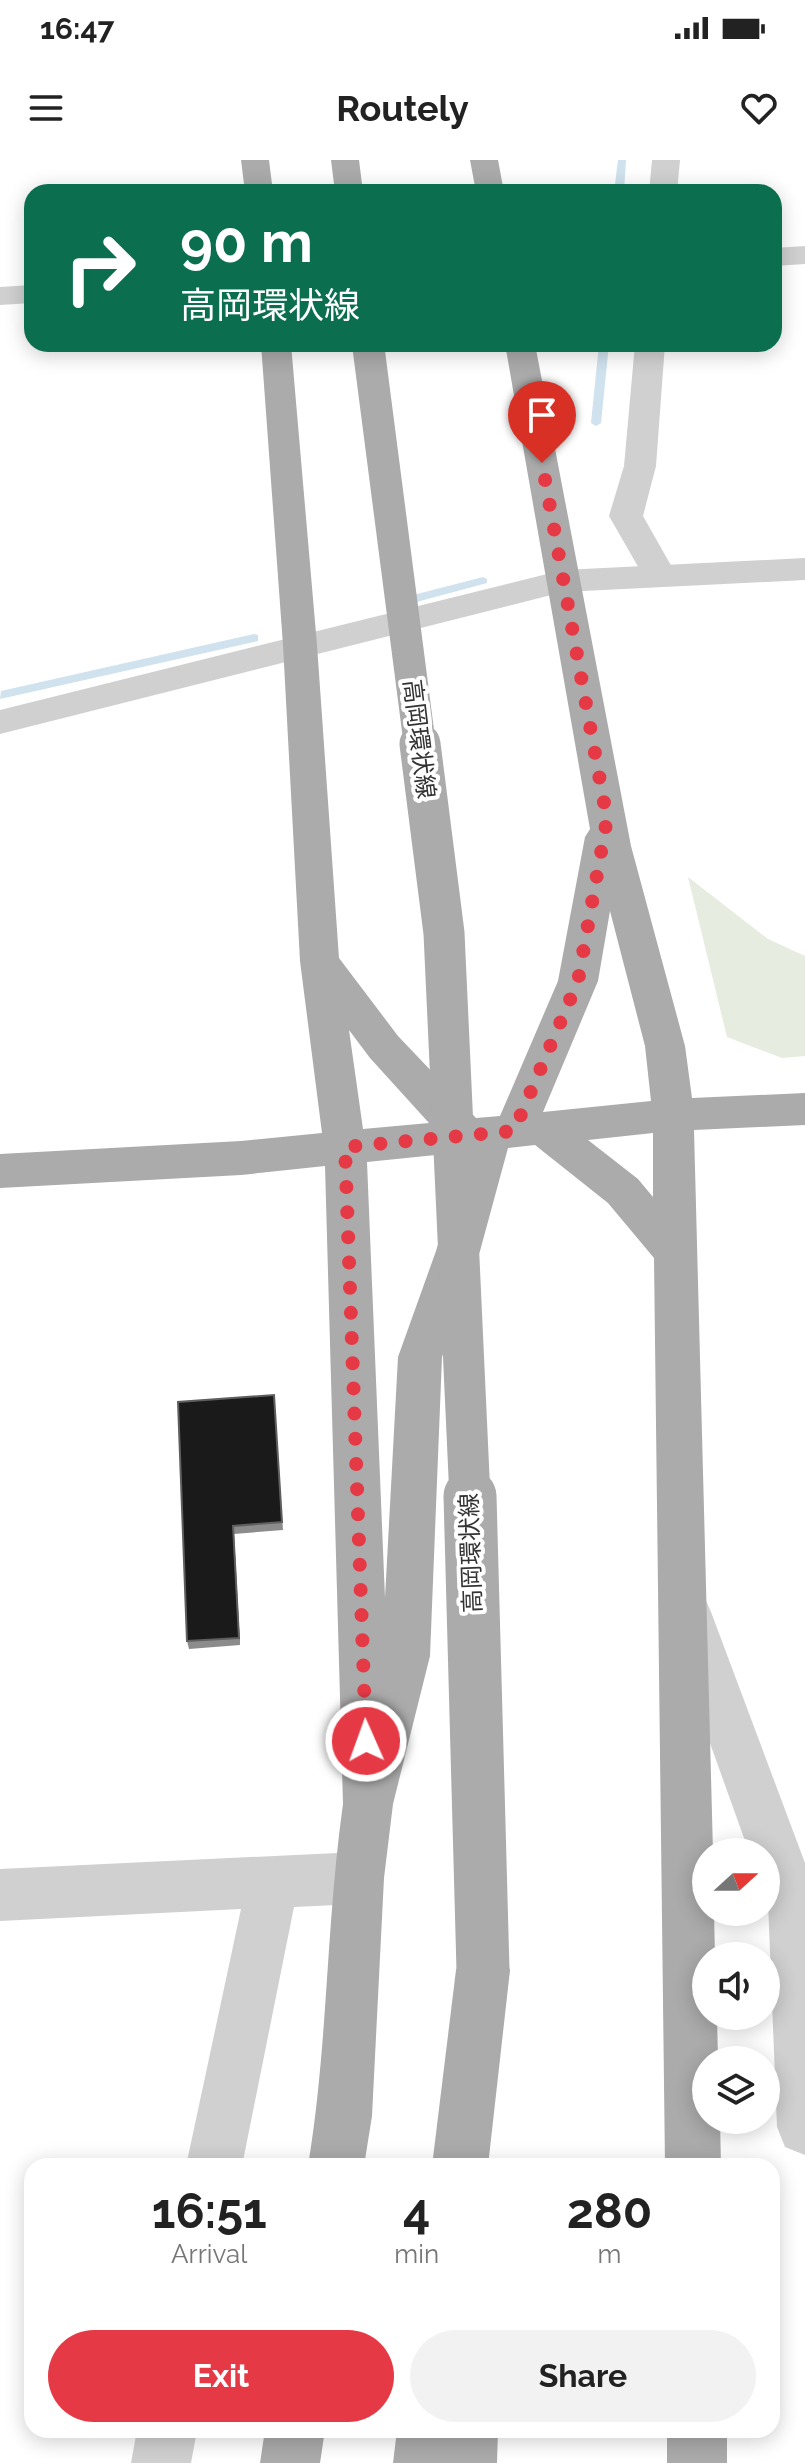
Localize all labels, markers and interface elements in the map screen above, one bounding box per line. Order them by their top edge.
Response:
text: 16:47 [40,11,114,46]
icon: menu [24,86,68,130]
icon: heart [737,86,781,130]
text: Routely [336,87,469,129]
text: 90 m [180,209,313,275]
icon: right [48,216,152,320]
text: 高岡環状線 [180,284,360,326]
pin [508,381,576,463]
icon: arrive [520,393,564,437]
street label: 高岡環状線 [398,678,441,800]
street label: 高岡環状線 [454,1493,487,1613]
position arrow [324,1699,408,1783]
north arrow [692,1838,780,1926]
map controls [692,1838,780,2134]
button: sound [692,1942,780,2030]
button: layers [692,2046,780,2134]
text: 16:51 [152,2183,267,2239]
text: 4 [403,2183,430,2239]
text: 280 [567,2183,652,2239]
text: Arrival [171,2239,247,2269]
text: min [394,2239,439,2269]
text: m [598,2239,621,2269]
button: Exit [48,2330,394,2422]
button: Share [410,2330,756,2422]

